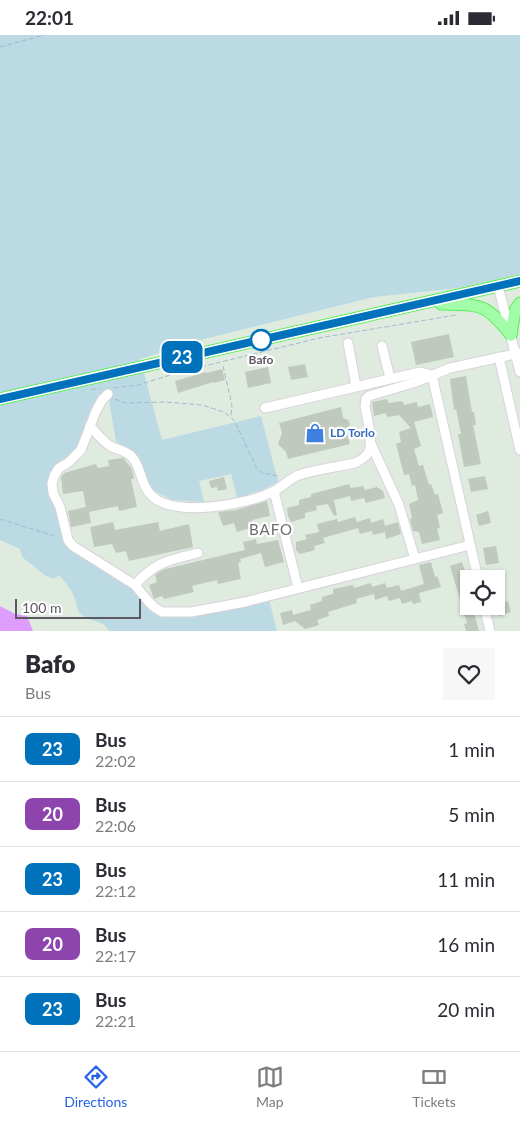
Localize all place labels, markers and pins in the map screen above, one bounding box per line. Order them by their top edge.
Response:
marker: Bafo [250,329,272,351]
place label: Bafo [249,352,274,367]
shop icon: LD Torlo [304,422,326,444]
place label: LD Torlo [330,425,375,440]

